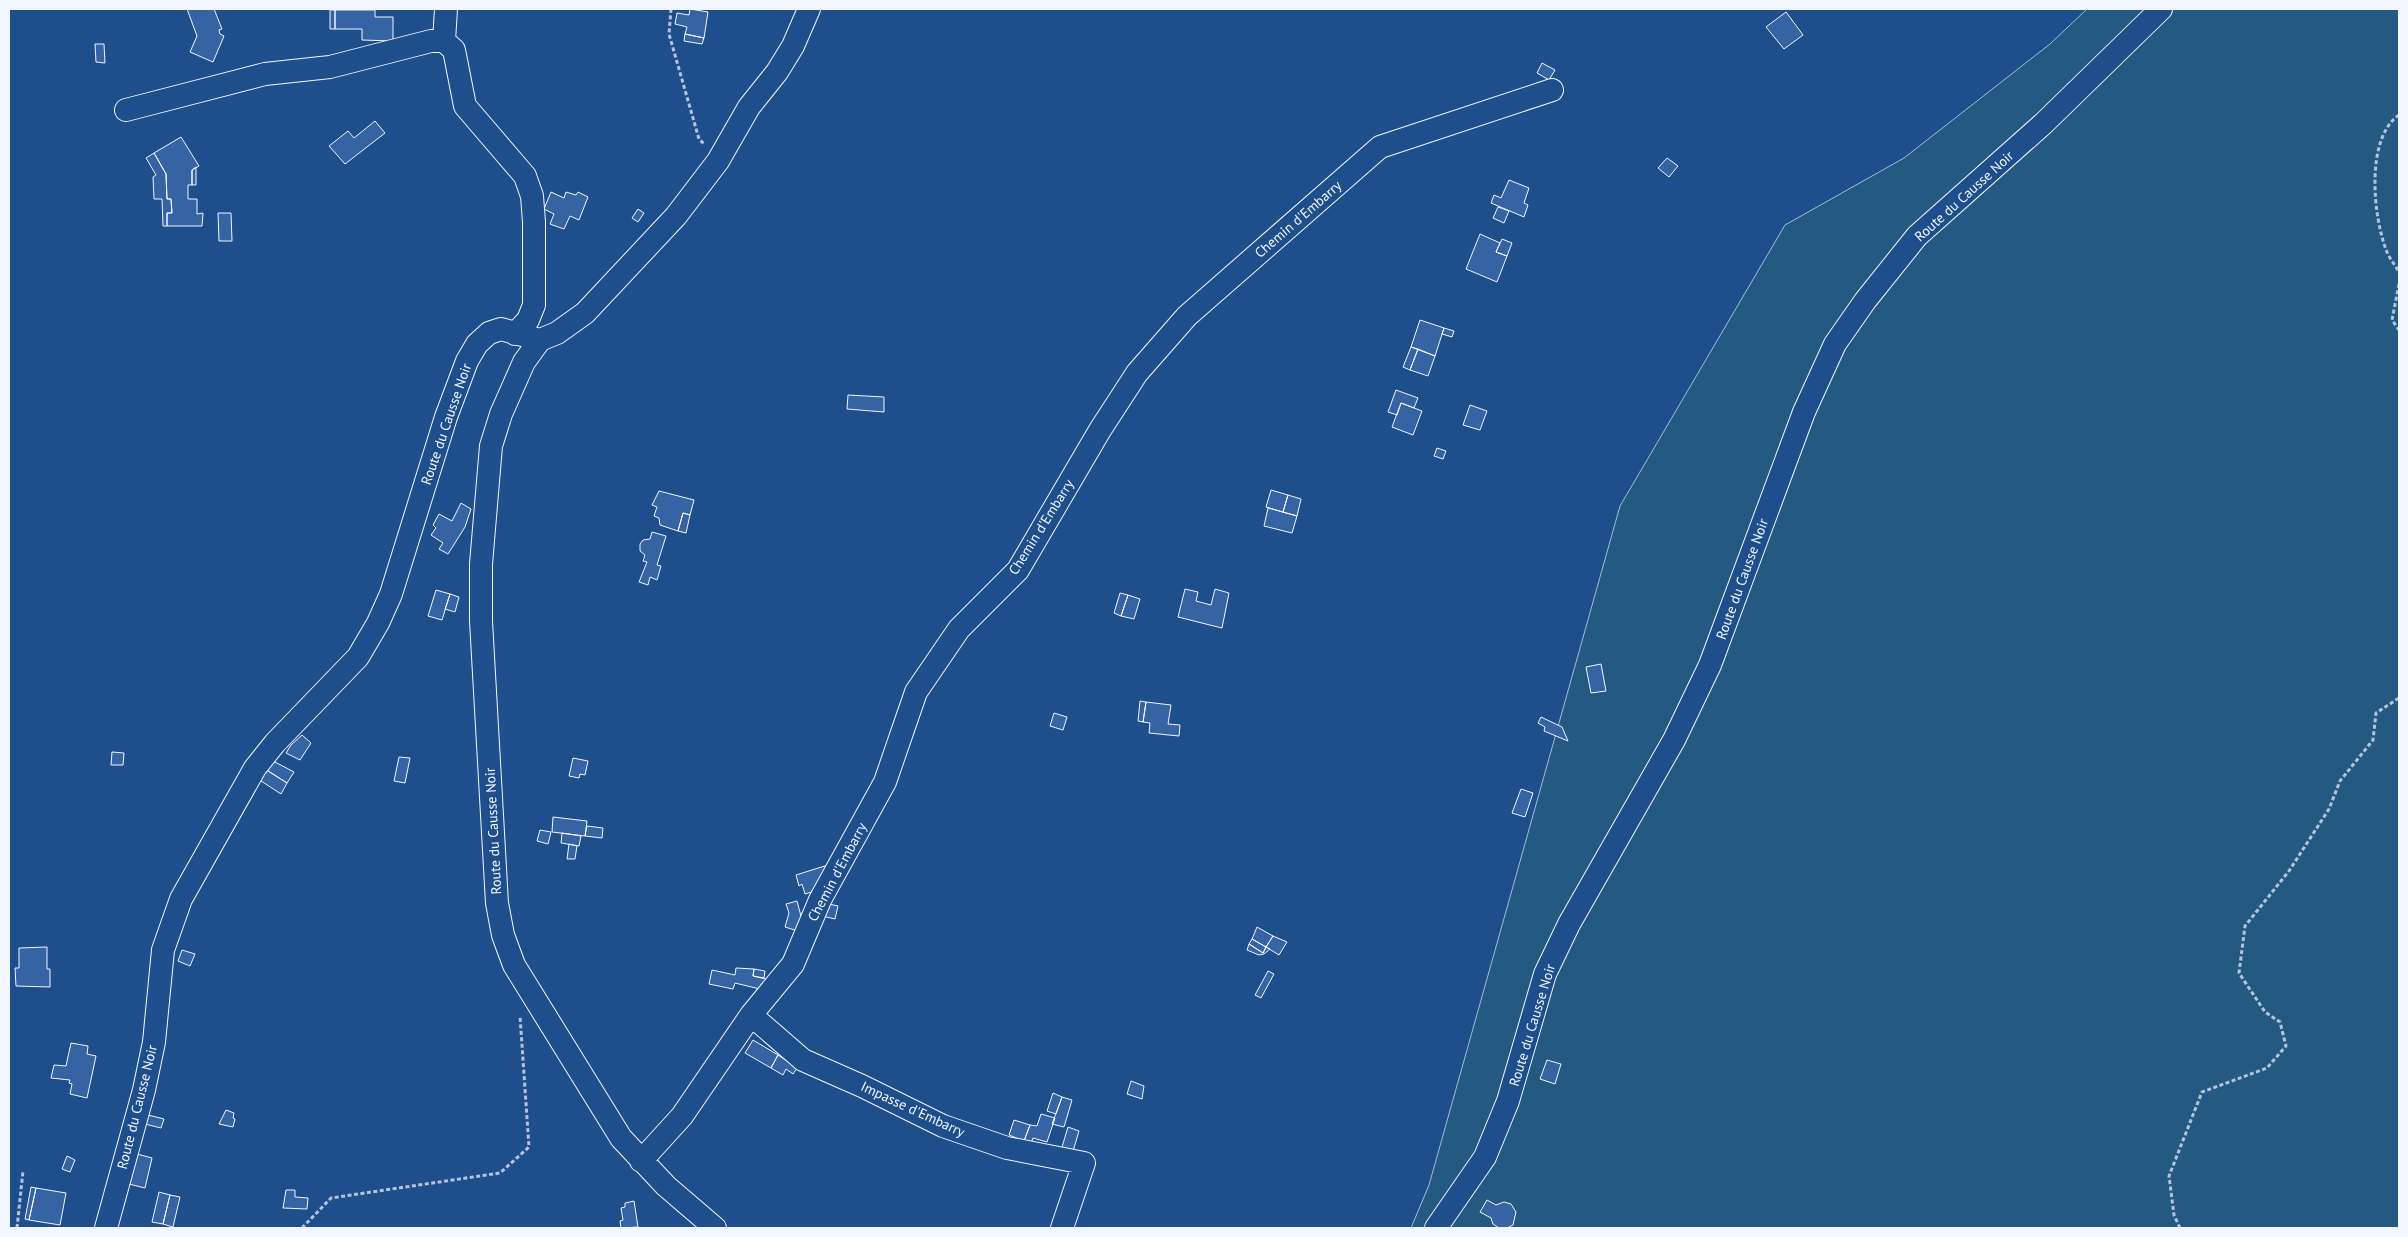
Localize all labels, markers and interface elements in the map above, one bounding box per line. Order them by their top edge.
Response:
street label: Route du Causse Noir [1911,147,2017,245]
street label: Chemin d'Embarry [1251,176,1345,262]
street label: Route du Causse Noir [417,361,475,487]
street label: Chemin d'Embarry [1004,475,1078,578]
street label: Route du Causse Noir [1712,516,1772,642]
street label: Route du Causse Noir [481,767,505,895]
street label: Chemin d'Embarry [803,819,871,924]
street label: Route du Causse Noir [1505,961,1559,1088]
street label: Route du Causse Noir [113,1043,161,1171]
street label: Impasse d'Embarry [858,1077,968,1141]

